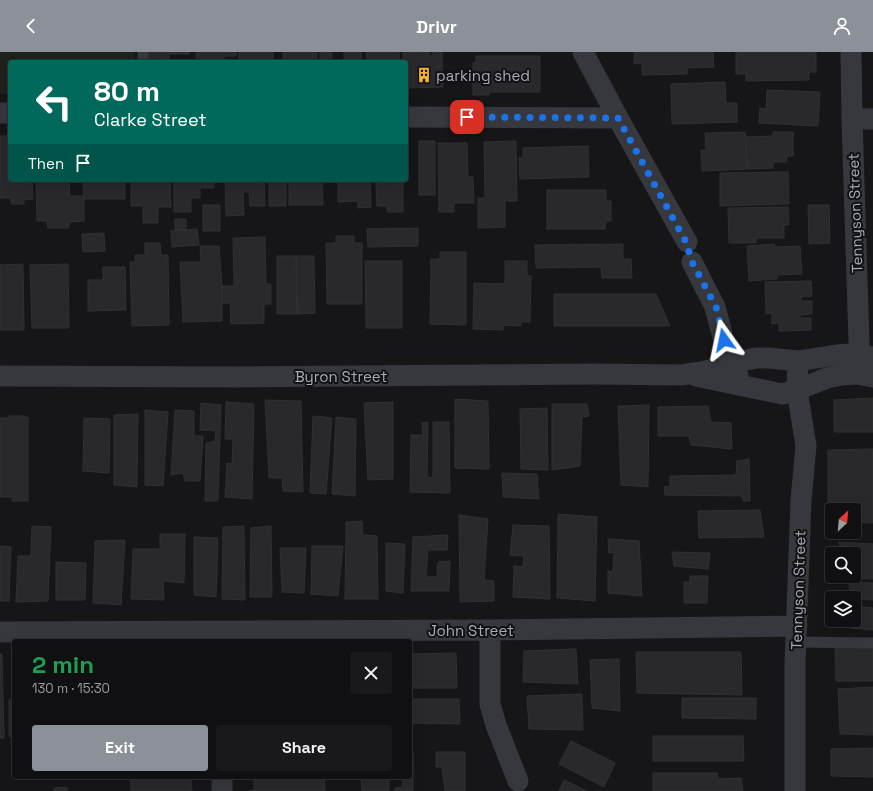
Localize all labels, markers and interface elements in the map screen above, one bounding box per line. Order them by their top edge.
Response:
icon: back [20,15,42,37]
text: Drivr [416,15,457,38]
icon: person [831,15,853,37]
building icon: parking shed [415,66,433,84]
place label: parking shed [436,66,530,85]
text: 80 m [94,73,160,109]
icon: left [28,76,80,128]
pin [450,100,484,134]
icon: arrive [456,106,478,128]
text: Clarke Street [94,108,207,131]
icon: arrive [72,152,94,174]
street label: Tennyson Street [843,153,867,273]
text: Then [28,154,64,173]
position arrow [703,319,745,361]
street label: Byron Street [295,367,387,386]
north arrow [825,503,861,539]
map controls [825,503,861,627]
street label: Tennyson Street [786,530,810,650]
button: search [825,547,861,583]
button: layers [825,591,861,627]
street label: John Street [428,621,514,640]
text: 2 min [32,649,94,680]
button: close [350,652,392,694]
text: 130 m · 15:30 [32,680,110,697]
button: Exit [32,725,208,771]
button: Share [216,725,392,771]

